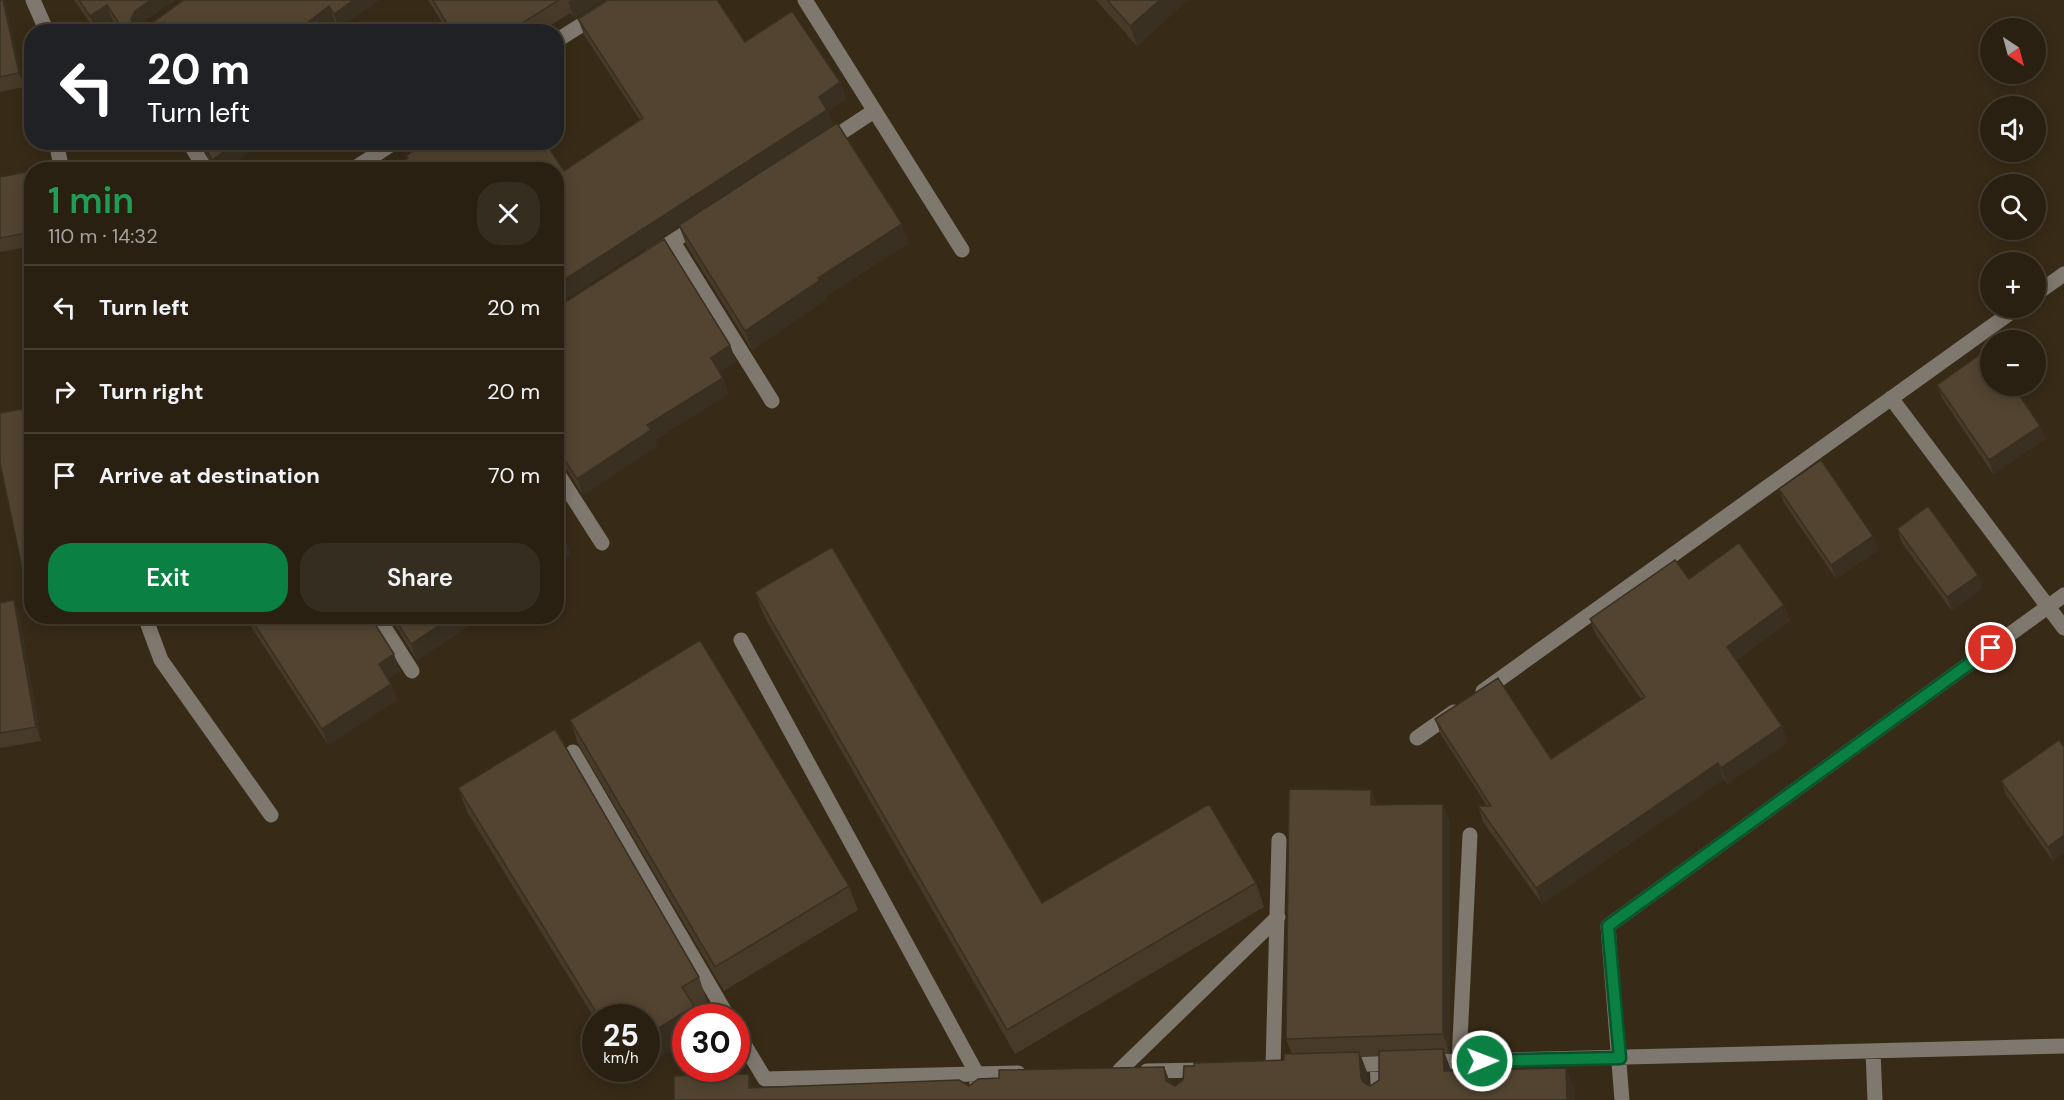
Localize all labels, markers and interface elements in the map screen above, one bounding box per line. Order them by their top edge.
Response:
north arrow [1980,18,2046,84]
map controls [1980,18,2046,396]
text: 20 m [147,42,250,97]
icon: left [48,48,126,126]
text: Turn left [147,95,250,130]
button: sound [1980,96,2046,162]
button: search [1980,174,2046,240]
text: 1 min [48,177,134,224]
button: close [477,182,540,245]
text: 110 m · 14:32 [48,223,158,249]
button: + [1980,252,2046,318]
icon: left [48,291,81,324]
text: Turn left [99,293,189,322]
text: 20 m [487,293,540,322]
button: − [1980,330,2046,396]
icon: right [48,375,81,408]
text: Turn right [99,377,204,406]
text: 20 m [487,377,540,406]
icon: arrive [48,459,81,492]
text: Arrive at destination [99,461,320,490]
text: 70 m [488,461,540,490]
button: Exit [48,543,288,612]
button: Share [300,543,540,612]
pin [1965,622,2016,673]
icon: arrive [1974,631,2007,664]
speed limit sign: 30 [672,1004,750,1082]
text: 25 [603,1016,639,1055]
position arrow [1450,1029,1514,1093]
text: km/h [603,1048,639,1068]

